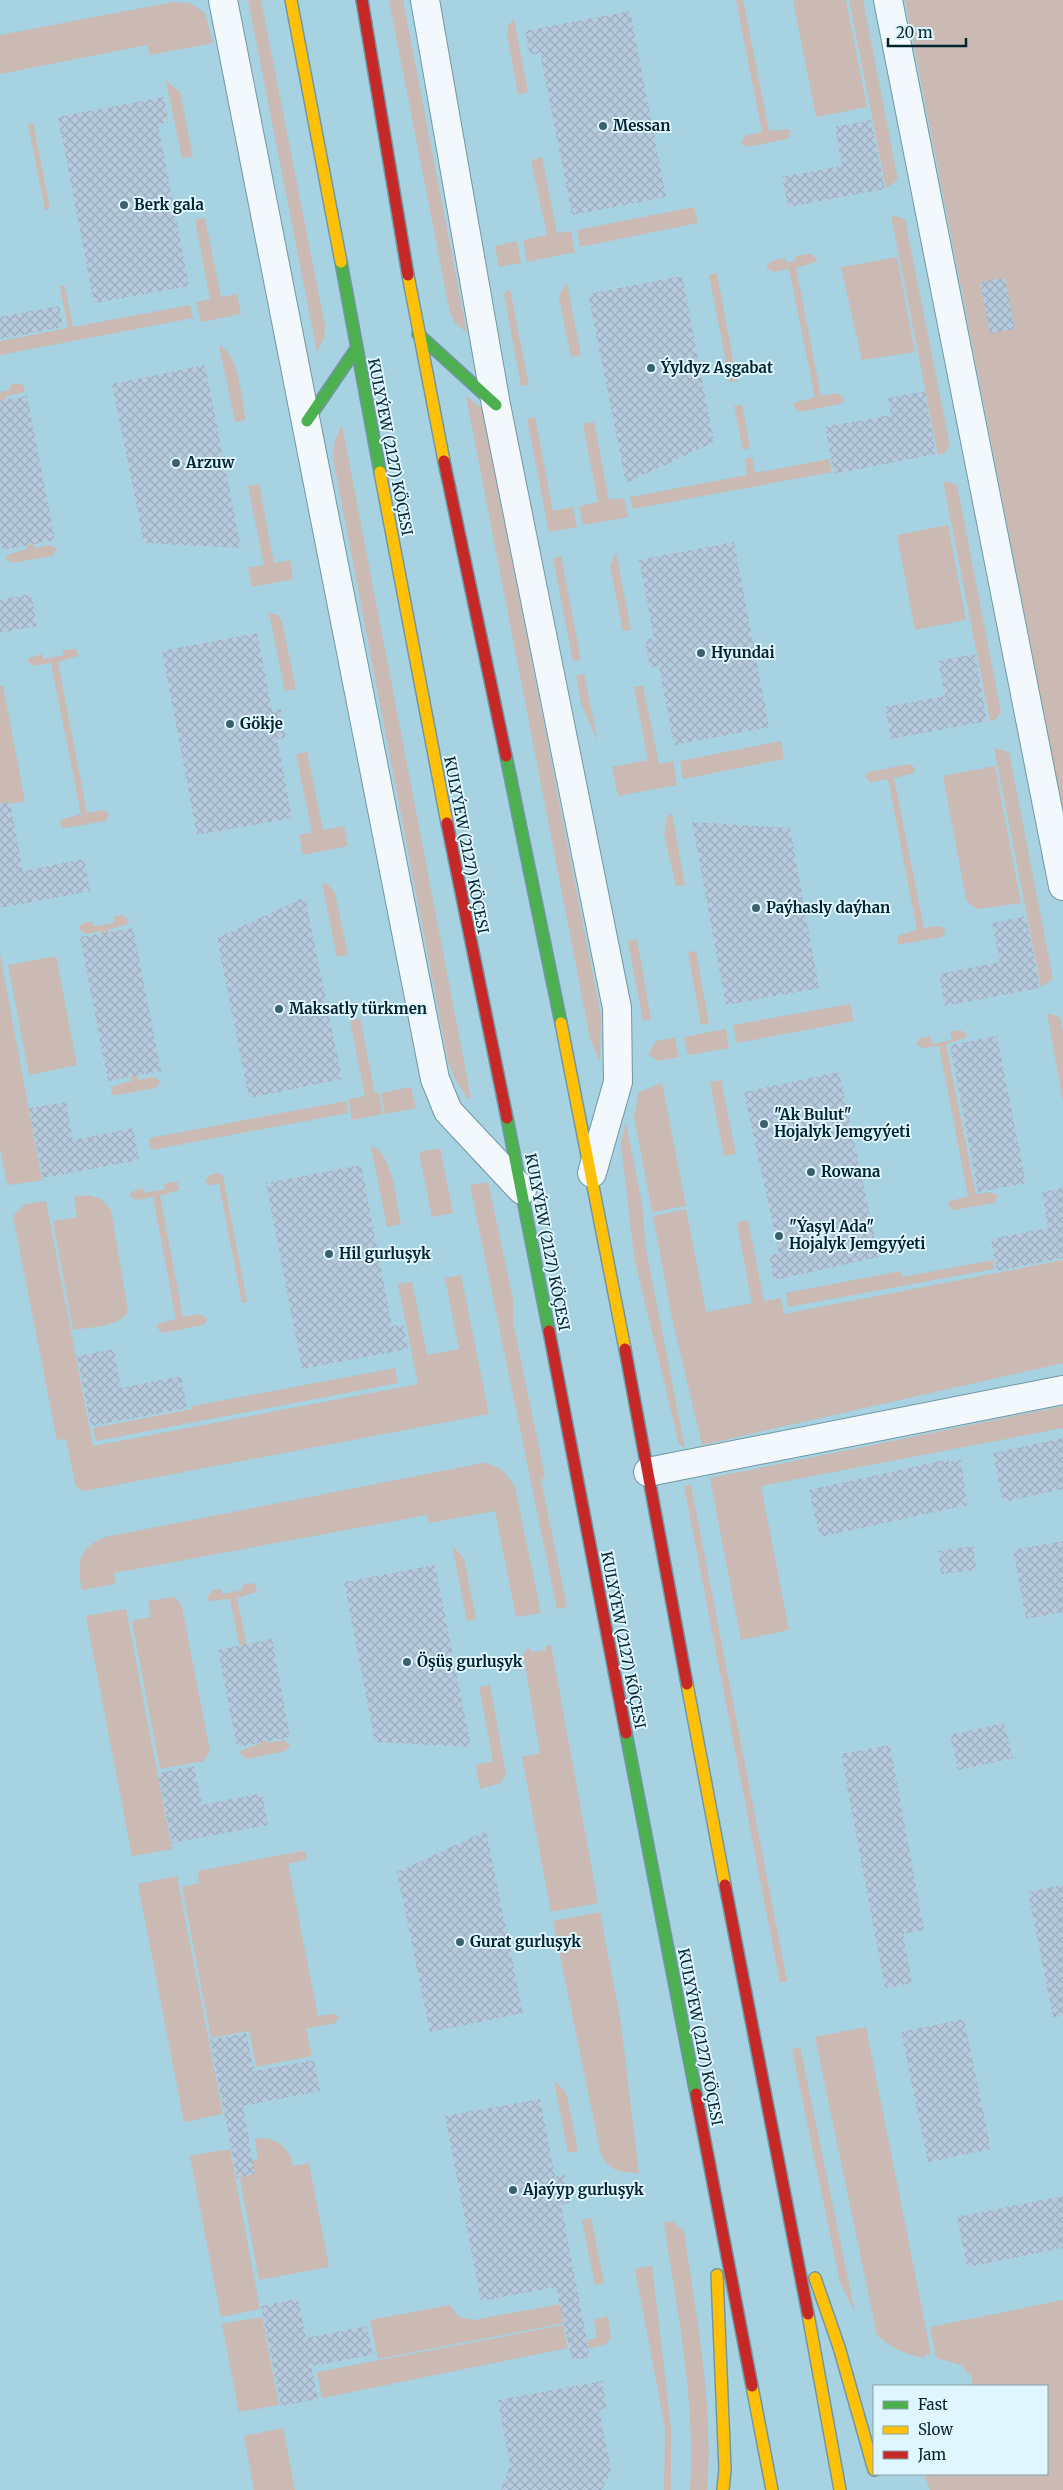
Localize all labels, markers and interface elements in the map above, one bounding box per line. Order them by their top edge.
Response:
scale bar [888,15,966,47]
text: 20 m [896,23,933,42]
place label: Messan [613,116,670,135]
marker: Messan [597,120,609,132]
place label: Berk gala [134,195,204,214]
marker: Berk gala [118,199,130,211]
street label: KULYÝEW (2127) KÖÇESI [364,356,418,537]
place label: Ýyldyz Aşgabat [660,357,773,377]
marker: Ýyldyz Aşgabat [645,362,657,374]
place label: Arzuw [185,453,236,472]
marker: Arzuw [170,457,182,469]
place label: Hyundai [711,643,775,662]
marker: Hyundai [695,647,707,659]
place label: Gökje [240,714,283,733]
marker: Gökje [224,718,236,730]
street label: KULYÝEW (2127) KÖÇESI [440,754,494,935]
place label: Paýhasly daýhan [766,898,890,917]
marker: Paýhasly daýhan [750,902,762,914]
place label: Maksatly türkmen [289,999,427,1018]
marker: Maksatly türkmen [273,1003,285,1015]
place label: "Ak Bulut" Hojalyk Jemgyýeti [774,1105,910,1141]
marker: "Ak Bulut" Hojalyk Jemgyýeti [758,1118,770,1130]
street label: KULYÝEW (2127) KÖÇESI [521,1151,575,1332]
place label: Rowana [821,1162,881,1181]
marker: Rowana [805,1166,817,1178]
place label: "Ýaşyl Ada" Hojalyk Jemgyýeti [789,1216,925,1253]
marker: "Ýaşyl Ada" Hojalyk Jemgyýeti [773,1230,785,1242]
place label: Hil gurluşyk [339,1244,431,1263]
marker: Hil gurluşyk [323,1248,335,1260]
street label: KULYÝEW (2127) KÖÇESI [597,1549,651,1730]
place label: Öşüş gurluşyk [417,1651,523,1671]
marker: Öşüş gurluşyk [401,1656,413,1668]
place label: Gurat gurluşyk [470,1932,581,1951]
marker: Gurat gurluşyk [454,1936,466,1948]
street label: KULYÝEW (2127) KÖÇESI [674,1946,728,2127]
place label: Ajaýyp gurluşyk [522,2180,644,2199]
marker: Ajaýyp gurluşyk [507,2184,519,2196]
legend [873,2385,1048,2475]
text: Fast [918,2395,948,2414]
text: Slow [918,2420,953,2439]
text: Jam [917,2445,946,2464]

